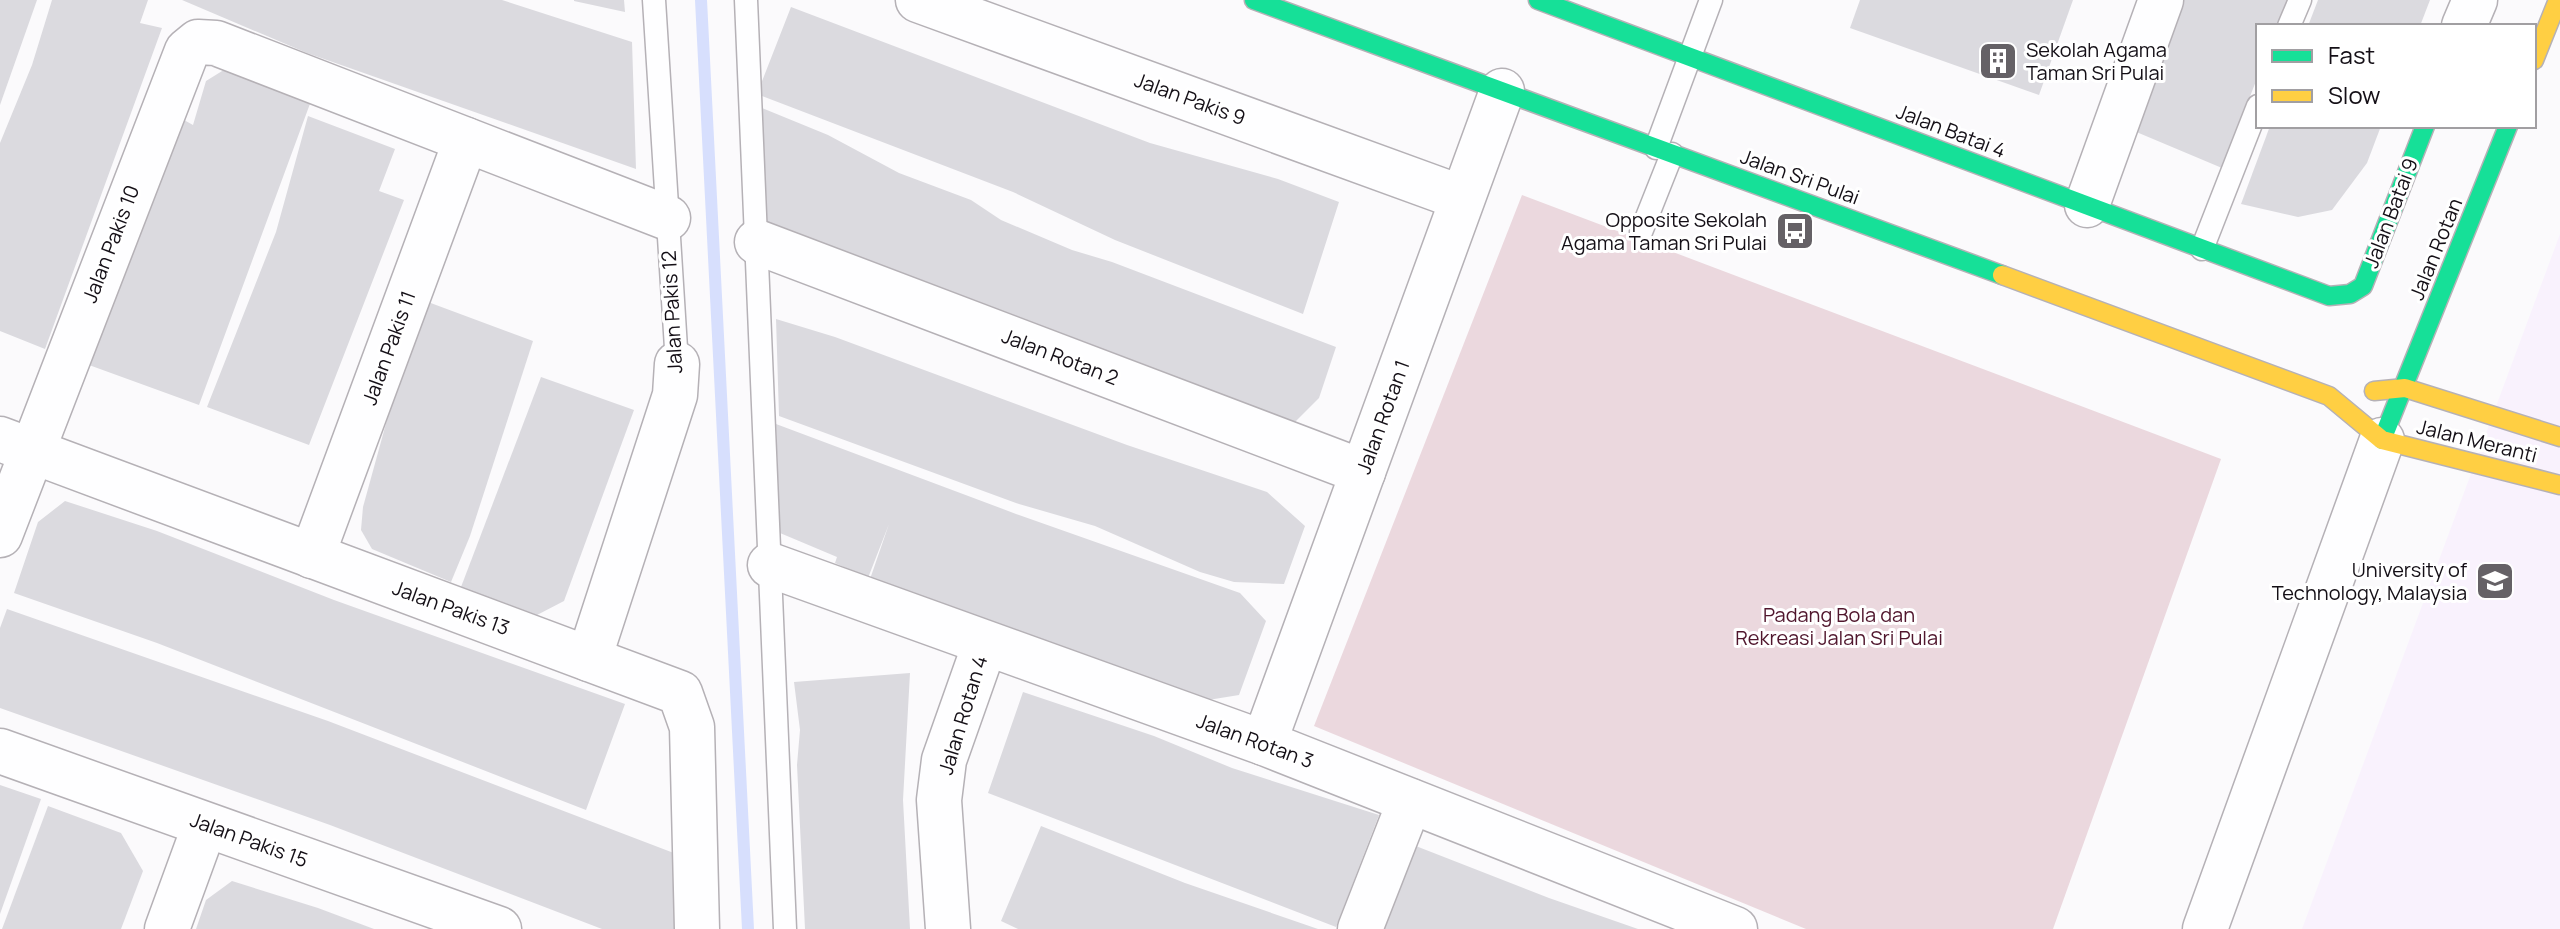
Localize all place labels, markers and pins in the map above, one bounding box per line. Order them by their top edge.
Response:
place label: Sekolah Agama Taman Sri Pulai [2026,36,2167,86]
building icon: Sekolah Agama Taman Sri Pulai [1977,40,2019,82]
place label: Opposite Sekolah Agama Taman Sri Pulai [1561,206,1767,256]
bus stop icon: Opposite Sekolah Agama Taman Sri Pulai [1774,210,1816,252]
place label: University of Technology, Malaysia [2272,556,2467,606]
school or university icon: University of Technology, Malaysia [2474,560,2516,602]

